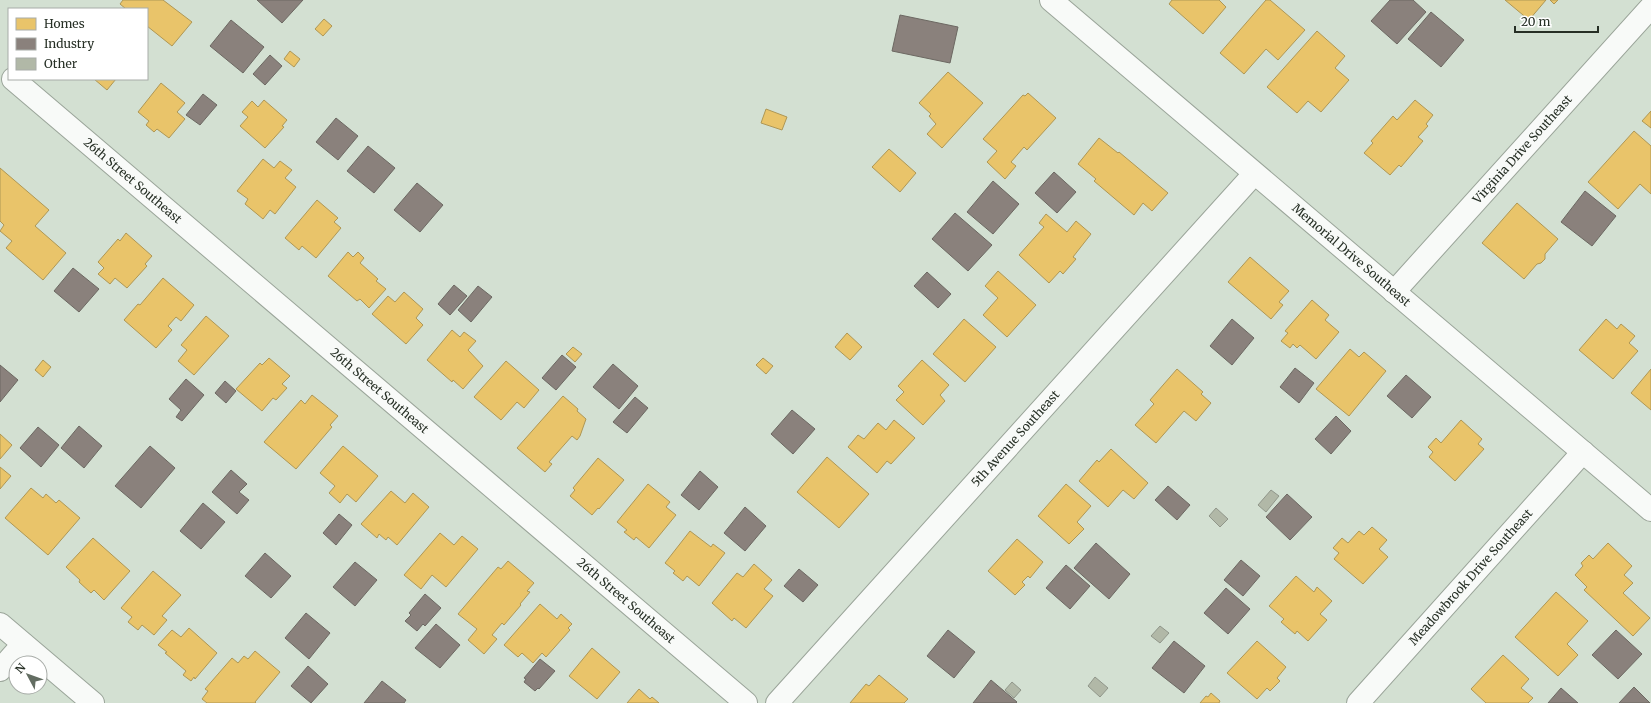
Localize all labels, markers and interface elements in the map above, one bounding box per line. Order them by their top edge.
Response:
legend [8,8,148,80]
scale bar [1515,8,1598,34]
text: 20 m [1521,14,1550,29]
text: Homes [44,16,85,31]
text: Industry [44,36,94,51]
text: Other [44,56,78,71]
street label: Virginia Drive Southeast [1469,91,1575,207]
street label: 26th Street Southeast [81,134,185,227]
street label: Memorial Drive Southeast [1289,200,1414,310]
street label: 26th Street Southeast [327,344,432,437]
street label: 5th Avenue Southeast [968,387,1063,490]
street label: Meadowbrook Drive Southeast [1406,506,1535,648]
street label: 26th Street Southeast [574,554,679,647]
north arrow [8,655,48,695]
text: N [12,660,29,676]

